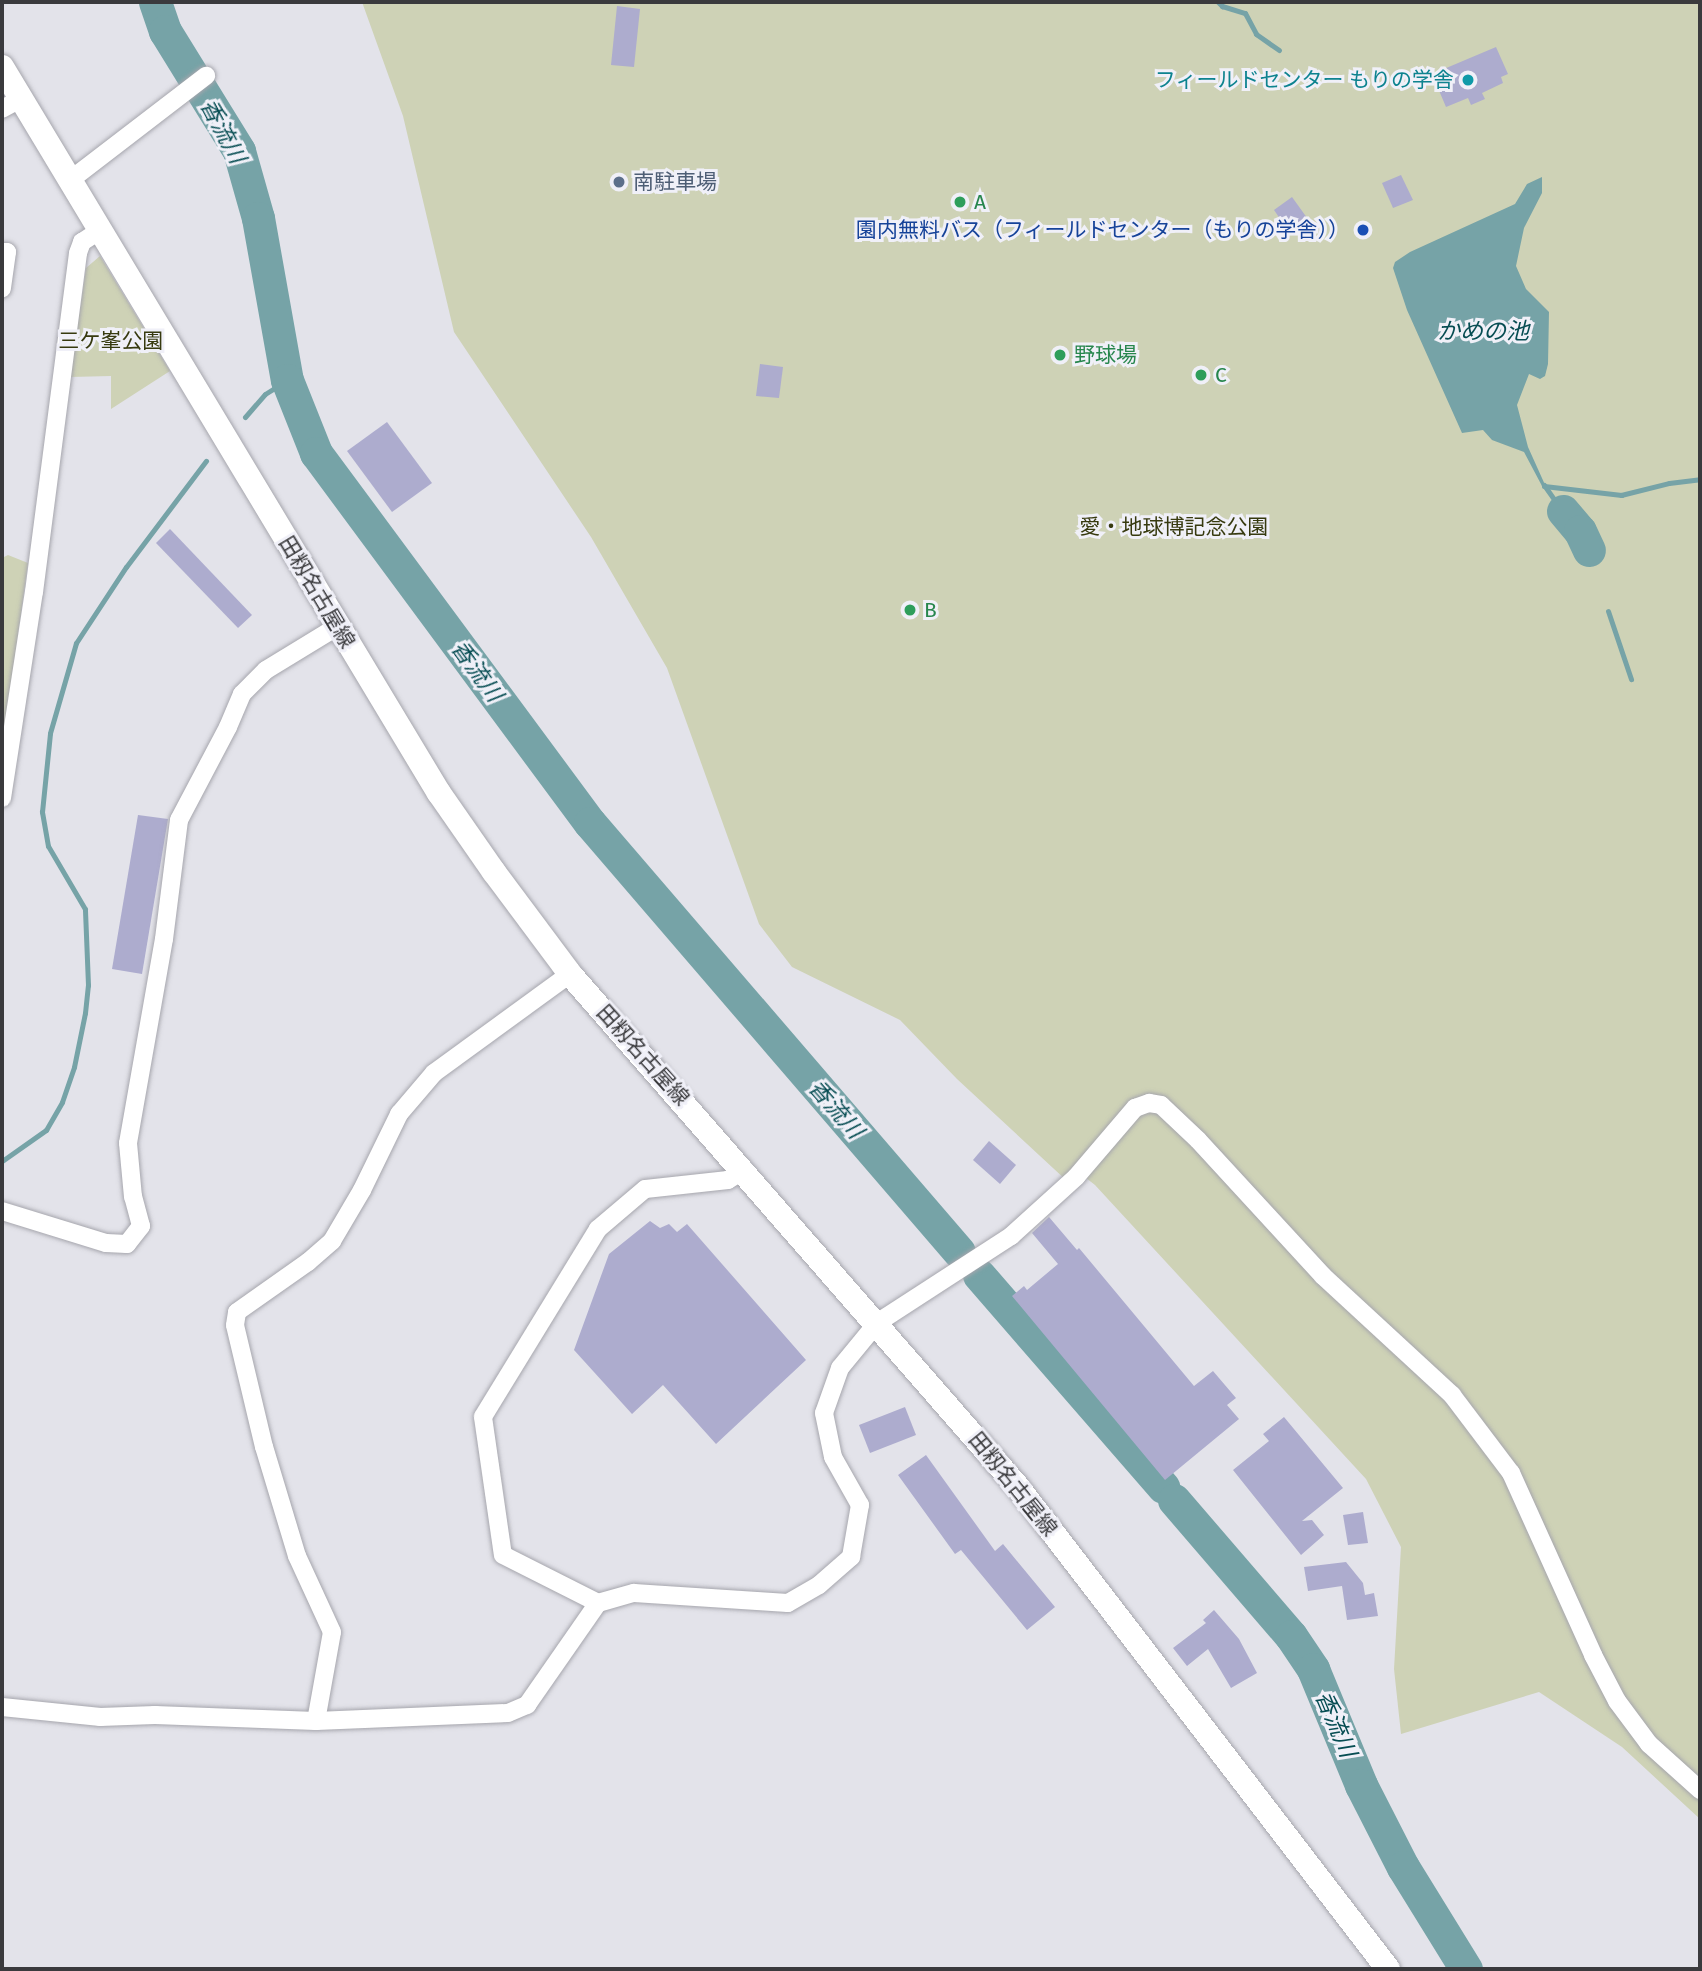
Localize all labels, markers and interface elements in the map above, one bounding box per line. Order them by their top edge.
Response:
place label: フィールドセンター もりの学舎 [1154,67,1454,93]
marker: フィールドセンター もりの学舎 [1460,72,1476,88]
water label: 香流川 [195,94,251,168]
place label: 南駐車場 [633,169,717,195]
marker: 南駐車場 [611,174,627,190]
place label: A [974,189,986,215]
marker: A [952,194,968,210]
place label: 園内無料バス（フィールドセンター（もりの学舎）） [856,217,1349,243]
marker: 園内無料バス（フィールドセンター（もりの学舎）） [1355,222,1371,238]
water label: かめの池 [1437,317,1529,345]
park label: 三ケ峯公園 [59,328,163,354]
place label: 野球場 [1074,342,1137,368]
marker: 野球場 [1052,347,1068,363]
place label: C [1215,362,1227,388]
marker: C [1193,367,1209,383]
park label: 愛・地球博記念公園 [1080,514,1268,540]
street label: 田籾名古屋線 [274,532,360,652]
place label: B [924,597,937,623]
marker: B [902,602,918,618]
water label: 香流川 [446,635,508,707]
street label: 田籾名古屋線 [591,1000,695,1110]
water label: 香流川 [803,1074,869,1144]
street label: 田籾名古屋線 [964,1427,1062,1541]
water label: 香流川 [1310,1687,1362,1761]

